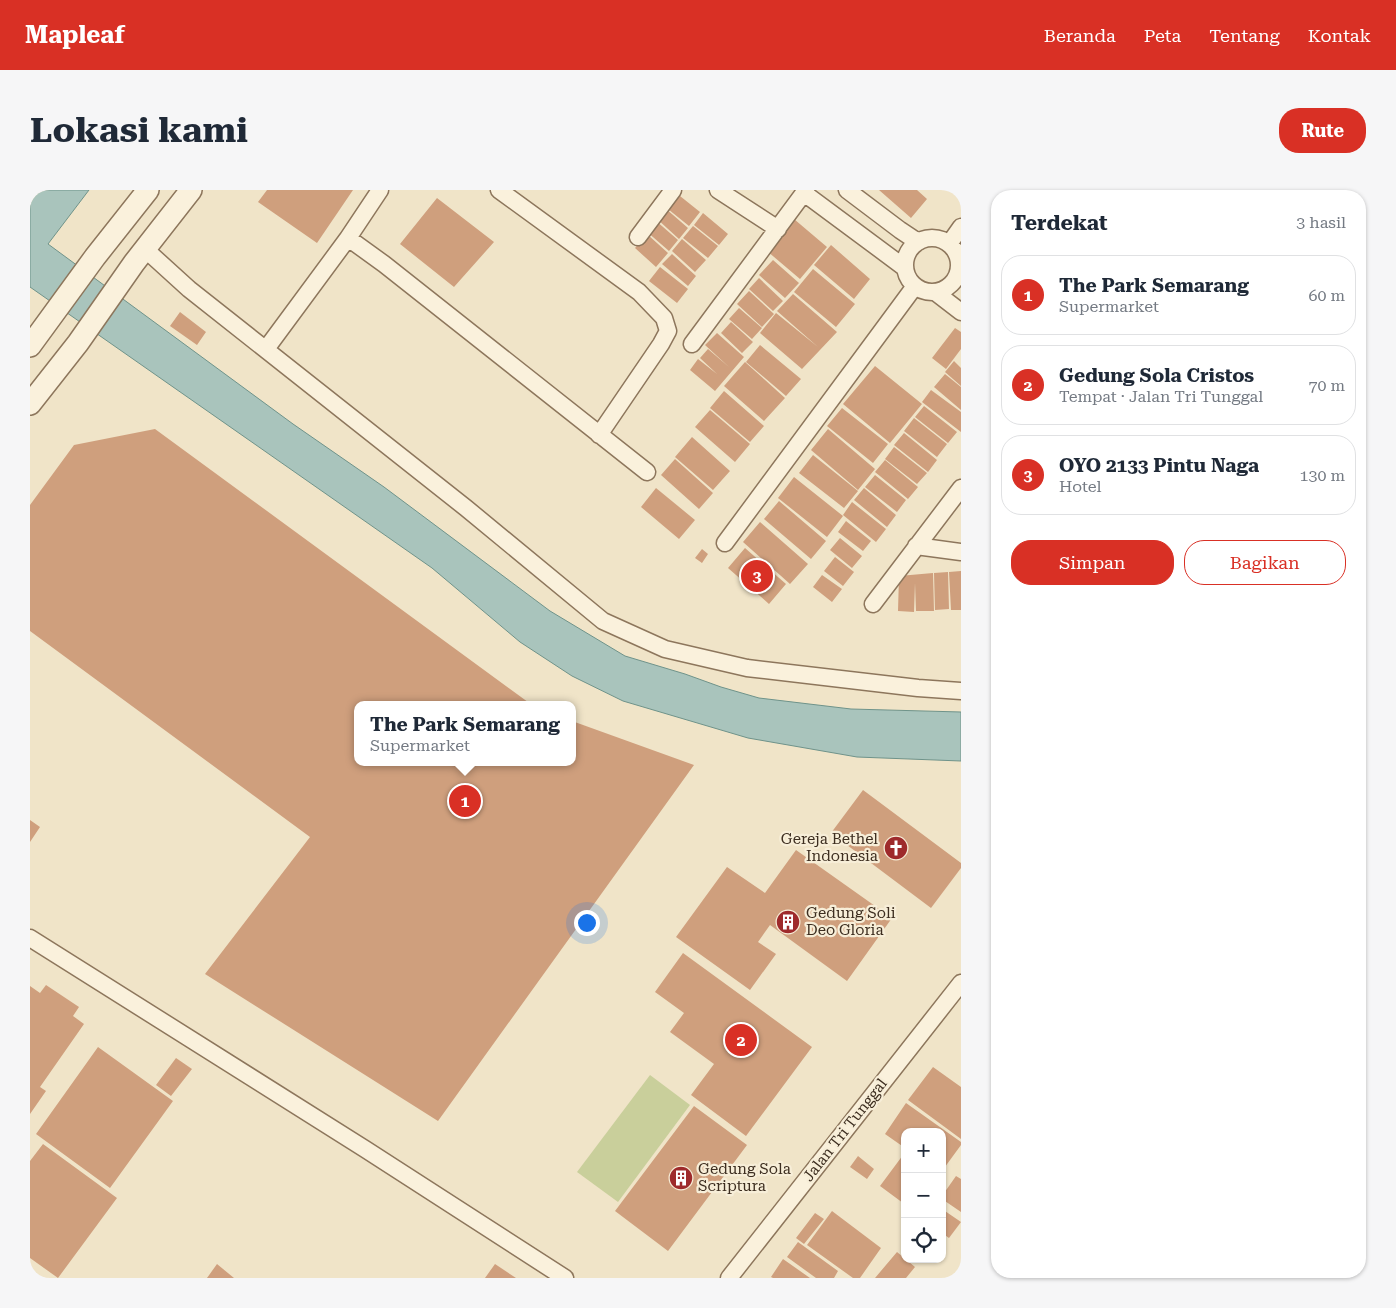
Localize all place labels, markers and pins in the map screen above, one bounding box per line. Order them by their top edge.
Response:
pin: 3 [741,557,773,595]
pin: 1 [449,782,481,820]
place label: Gereja Bethel Indonesia [781,830,878,865]
church icon: Gereja Bethel Indonesia [883,835,909,861]
place label: Gedung Soli Deo Gloria [806,904,896,939]
building icon: Gedung Soli Deo Gloria [775,909,801,935]
pin: 2 [725,1021,757,1059]
place label: Gedung Sola Scriptura [698,1160,791,1195]
building icon: Gedung Sola Scriptura [668,1165,694,1191]

